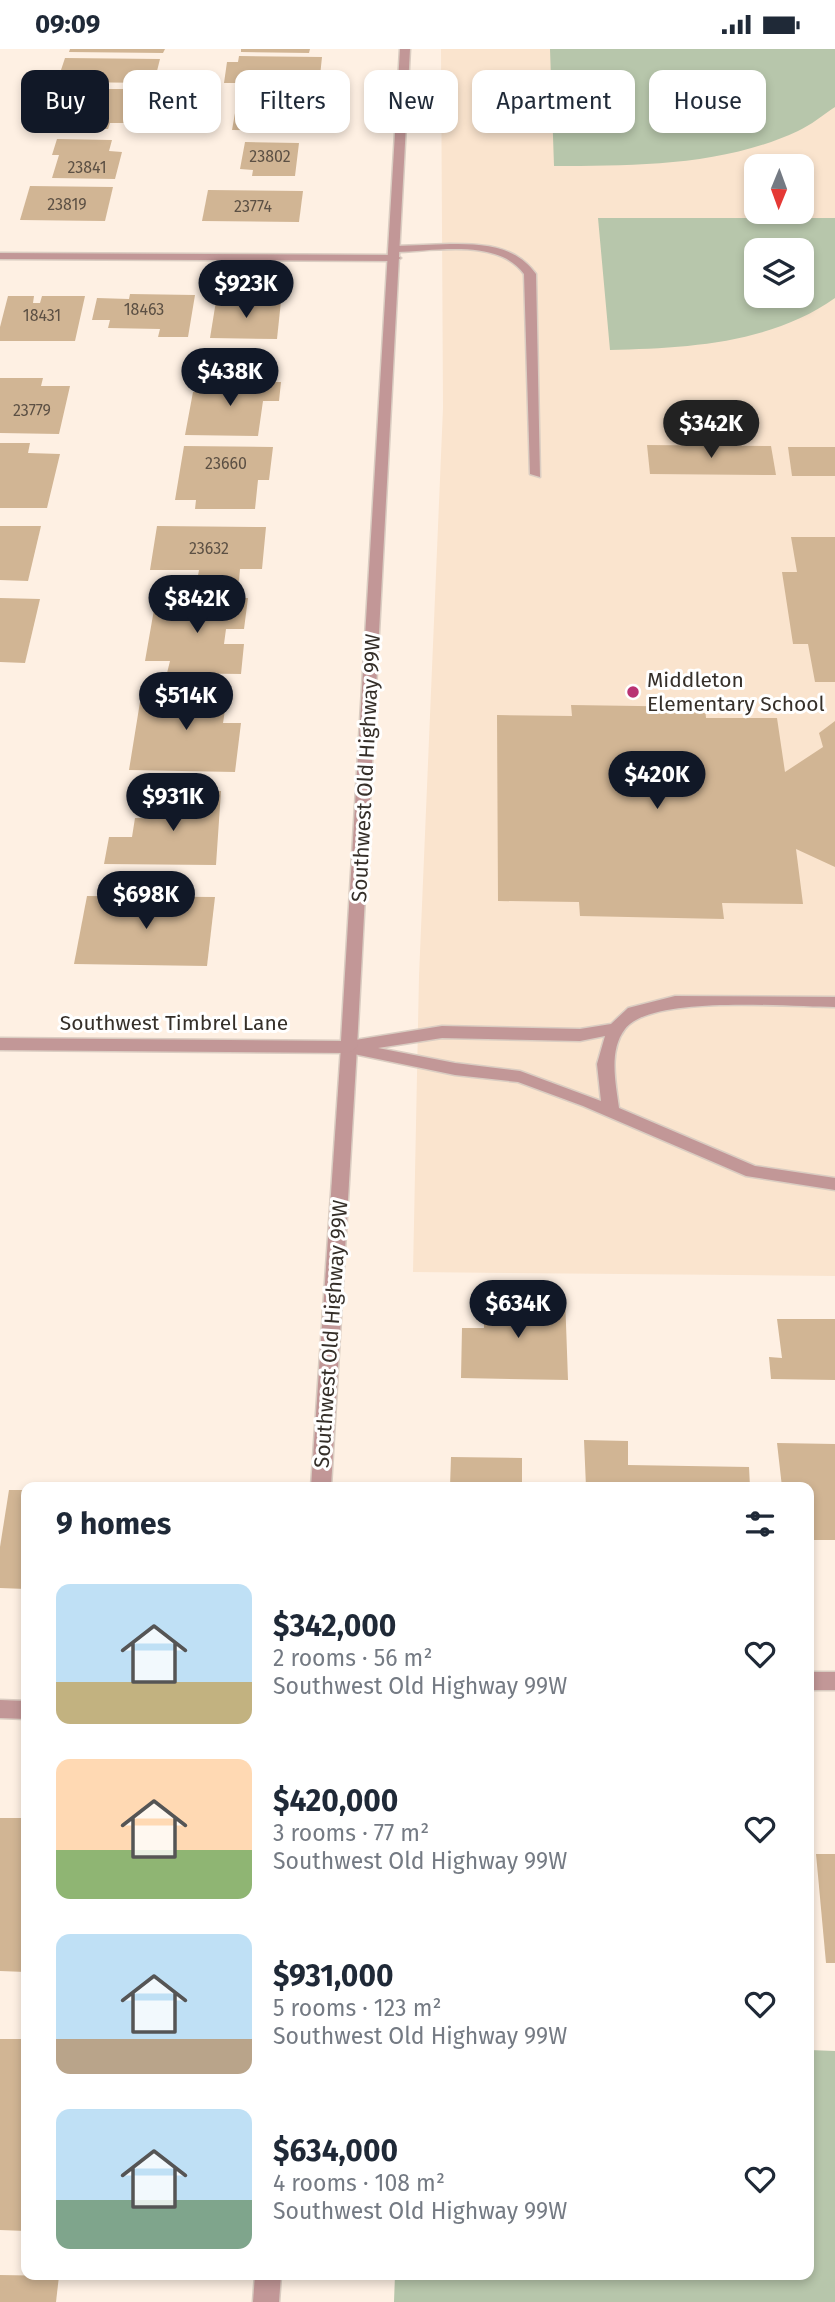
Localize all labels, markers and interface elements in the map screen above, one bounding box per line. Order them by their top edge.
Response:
text: 09:09 [35,9,100,40]
chip: Buy [21,70,109,133]
chip: Rent [123,70,221,133]
chip: Filters [235,70,350,133]
chip: New [364,70,458,133]
chip: Apartment [472,70,635,133]
chip: House [649,70,766,133]
house number: 23802 [249,147,291,166]
north arrow [744,154,814,224]
map controls [744,154,814,308]
house number: 23841 [67,158,107,177]
house number: 23819 [47,195,87,214]
house number: 23774 [234,197,272,216]
button: layers [744,238,814,308]
pin: $923K [197,261,295,320]
text: $923K [215,269,277,297]
house number: 18463 [124,300,164,319]
house number: 18431 [23,306,61,325]
pin: $438K [181,349,279,408]
text: $438K [197,357,263,385]
house number: 23779 [13,401,51,420]
pin: $342K [662,401,760,460]
text: $342K [679,409,743,437]
house number: 23660 [205,454,247,473]
house number: 23632 [189,539,229,558]
pin: $842K [148,575,246,635]
text: $842K [165,584,229,612]
street label: Southwest Old Highway 99W [346,633,386,903]
place label: Middleton Elementary School [647,667,825,717]
pin: $514K [137,673,235,732]
text: $514K [155,681,217,709]
marker: Middleton Elementary School [625,684,641,700]
pin: $420K [608,751,706,811]
text: $420K [624,760,690,788]
pin: $931K [124,773,222,833]
text: $931K [142,782,204,810]
pin: $698K [97,871,195,931]
text: $698K [113,880,179,908]
street label: Southwest Timbrel Lane [60,1010,288,1036]
street label: Southwest Old Highway 99W [309,1199,353,1469]
pin: $634K [469,1281,567,1340]
text: $634K [486,1289,550,1317]
icon: filters [741,1505,779,1543]
text: 9 homes [56,1506,171,1542]
text: $342,000 [273,1608,396,1644]
icon: home [112,1612,196,1696]
icon: heart [741,1635,779,1673]
text: 2 rooms · 56 m² [273,1644,432,1672]
text: Southwest Old Highway 99W [273,1672,567,1700]
text: $420,000 [273,1783,398,1819]
icon: home [112,1787,196,1871]
icon: heart [741,1810,779,1848]
text: 3 rooms · 77 m² [273,1819,429,1847]
text: Southwest Old Highway 99W [273,1847,567,1875]
text: $931,000 [273,1958,393,1994]
icon: home [112,1962,196,2046]
icon: heart [741,1985,779,2023]
text: 5 rooms · 123 m² [273,1994,441,2022]
text: Southwest Old Highway 99W [273,2022,567,2050]
text: $634,000 [273,2133,398,2169]
icon: home [112,2137,196,2221]
icon: heart [741,2160,779,2198]
text: 4 rooms · 108 m² [273,2169,445,2197]
text: Southwest Old Highway 99W [273,2197,567,2225]

